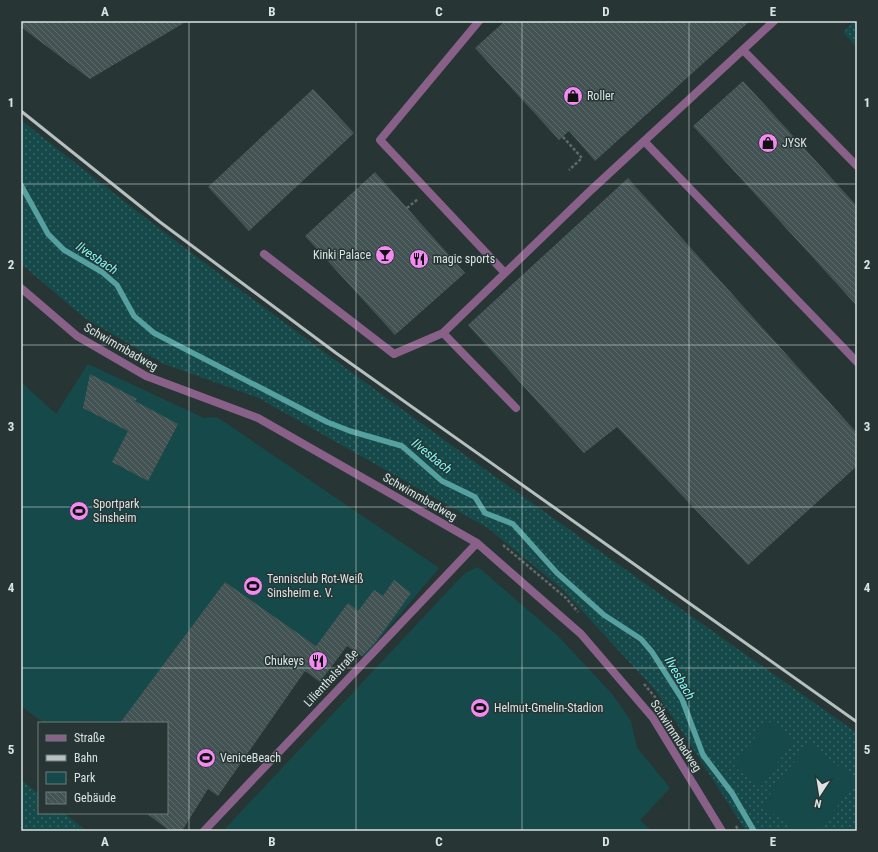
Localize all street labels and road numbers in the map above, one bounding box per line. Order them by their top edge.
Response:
street label: Schwimmbadweg [81,320,161,374]
street label: Schwimmbadweg [380,470,460,524]
street label: Lilienthalstraße [301,646,361,710]
street label: Schwimmbadweg [647,697,705,775]

